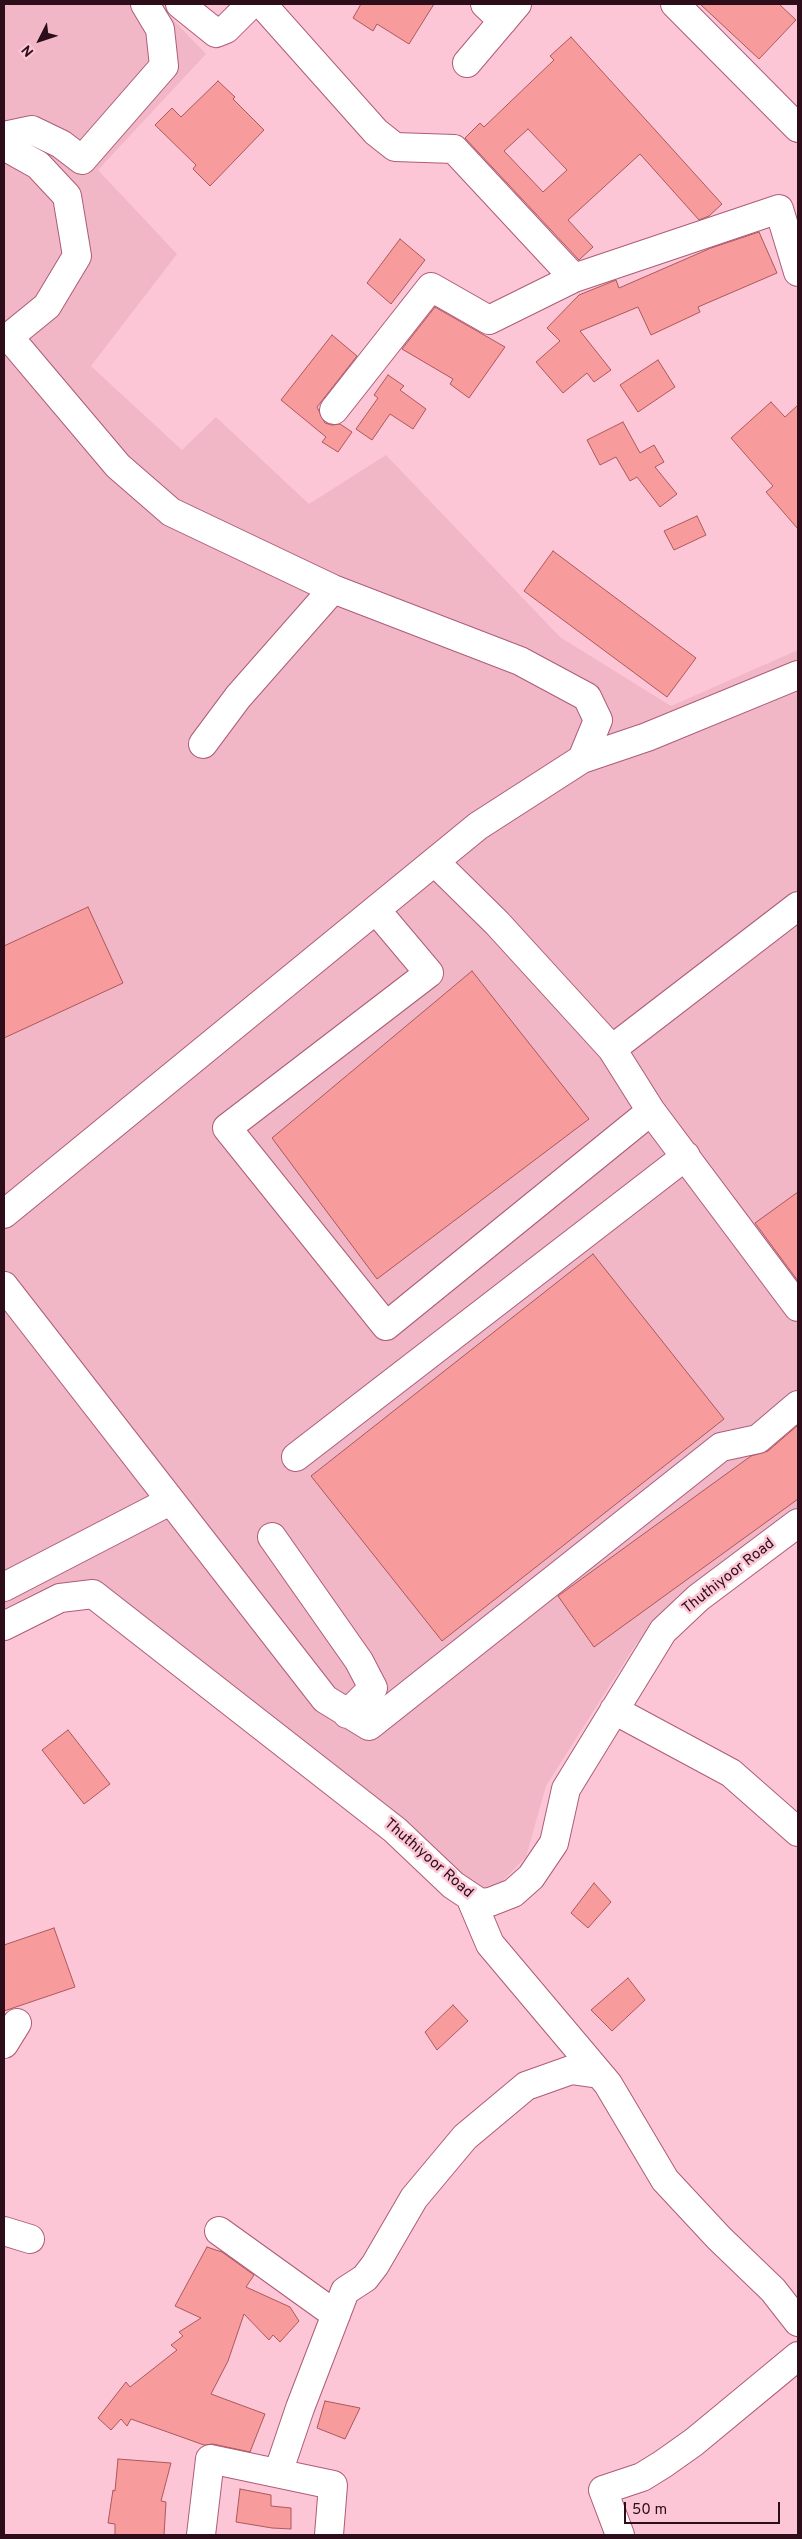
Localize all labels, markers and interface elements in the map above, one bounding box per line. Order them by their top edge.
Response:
north arrow [15,15,65,65]
text: N [19,41,38,60]
street label: Thuthiyoor Road [679,1535,779,1619]
street label: Thuthiyoor Road [380,1815,476,1903]
scale bar [627,2492,783,2524]
text: 50 m [632,2501,667,2520]

